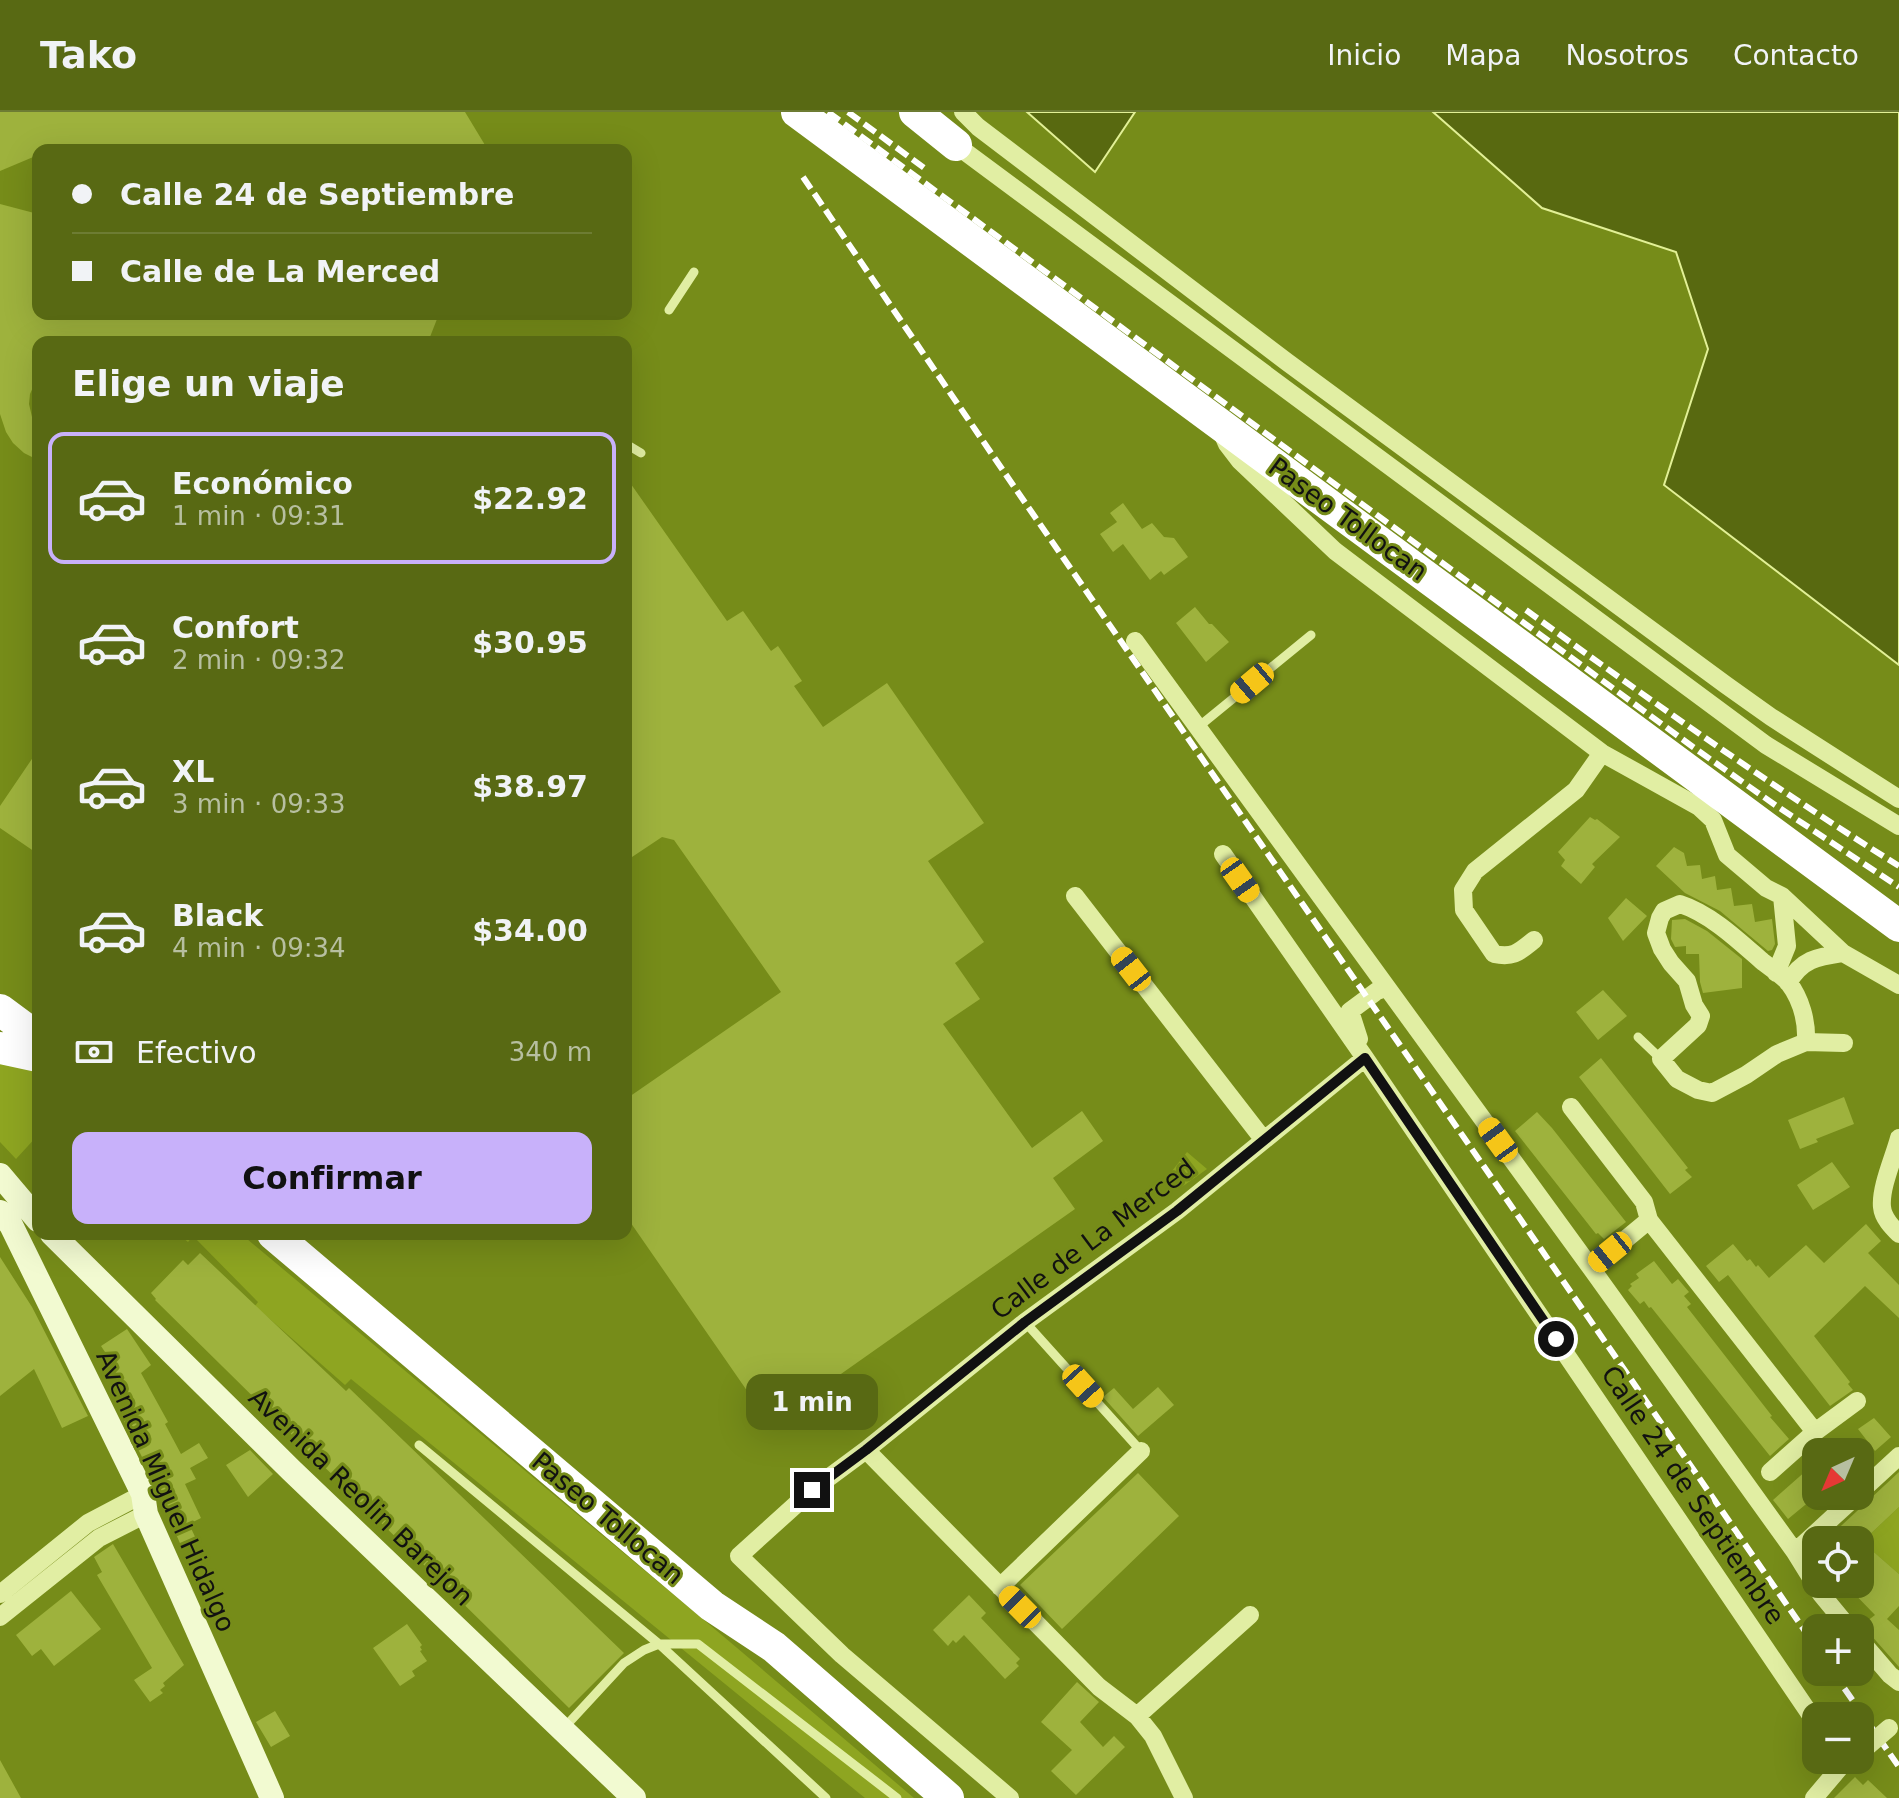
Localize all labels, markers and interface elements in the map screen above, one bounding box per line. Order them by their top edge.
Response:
text: Tako [40,33,137,77]
text: Inicio [1327,39,1401,72]
text: Mapa [1445,39,1522,72]
text: Nosotros [1566,39,1689,72]
text: Contacto [1733,39,1859,72]
text: Calle 24 de Septiembre [120,177,514,212]
text: Calle de La Merced [120,254,440,289]
text: Elige un viaje [72,363,345,404]
street label: Paseo Tollocan [1263,451,1433,587]
icon: car [76,462,148,534]
text: Económico [172,466,353,501]
text: $22.92 [472,481,588,516]
text: 1 min · 09:31 [172,501,346,531]
icon: car [76,606,148,678]
text: Confort [172,610,299,645]
text: $30.95 [472,625,588,660]
text: 2 min · 09:32 [172,645,346,675]
car [1226,658,1278,708]
icon: car [76,750,148,822]
text: XL [172,754,214,789]
text: $38.97 [472,769,588,804]
text: 3 min · 09:33 [172,789,346,819]
car [1216,853,1264,907]
icon: car [76,894,148,966]
text: Black [172,898,263,933]
text: $34.00 [472,913,588,948]
text: 4 min · 09:34 [172,933,346,963]
car [1107,943,1155,995]
icon: cash [72,1030,116,1074]
text: Efectivo [136,1035,257,1070]
text: 340 m [509,1037,592,1067]
car [1474,1114,1522,1166]
button: Confirmar [72,1132,592,1224]
street label: Calle de La Merced [985,1153,1201,1325]
car [1584,1228,1636,1276]
route start [1538,1321,1574,1357]
street label: Avenida Miguel Hidalgo [90,1346,242,1636]
car [1058,1360,1108,1412]
street label: Calle 24 de Septiembre [1595,1360,1791,1630]
callout: 1 min [746,1374,878,1430]
street label: Avenida Reolin Barejon [243,1382,479,1612]
text: 1 min [771,1387,853,1417]
north arrow [1802,1438,1874,1510]
map controls [1802,1438,1874,1774]
street label: Paseo Tollocan [526,1446,690,1590]
route end [794,1472,830,1508]
button: locate [1802,1526,1874,1598]
car [995,1582,1045,1632]
button: + [1802,1614,1874,1686]
button: − [1802,1702,1874,1774]

